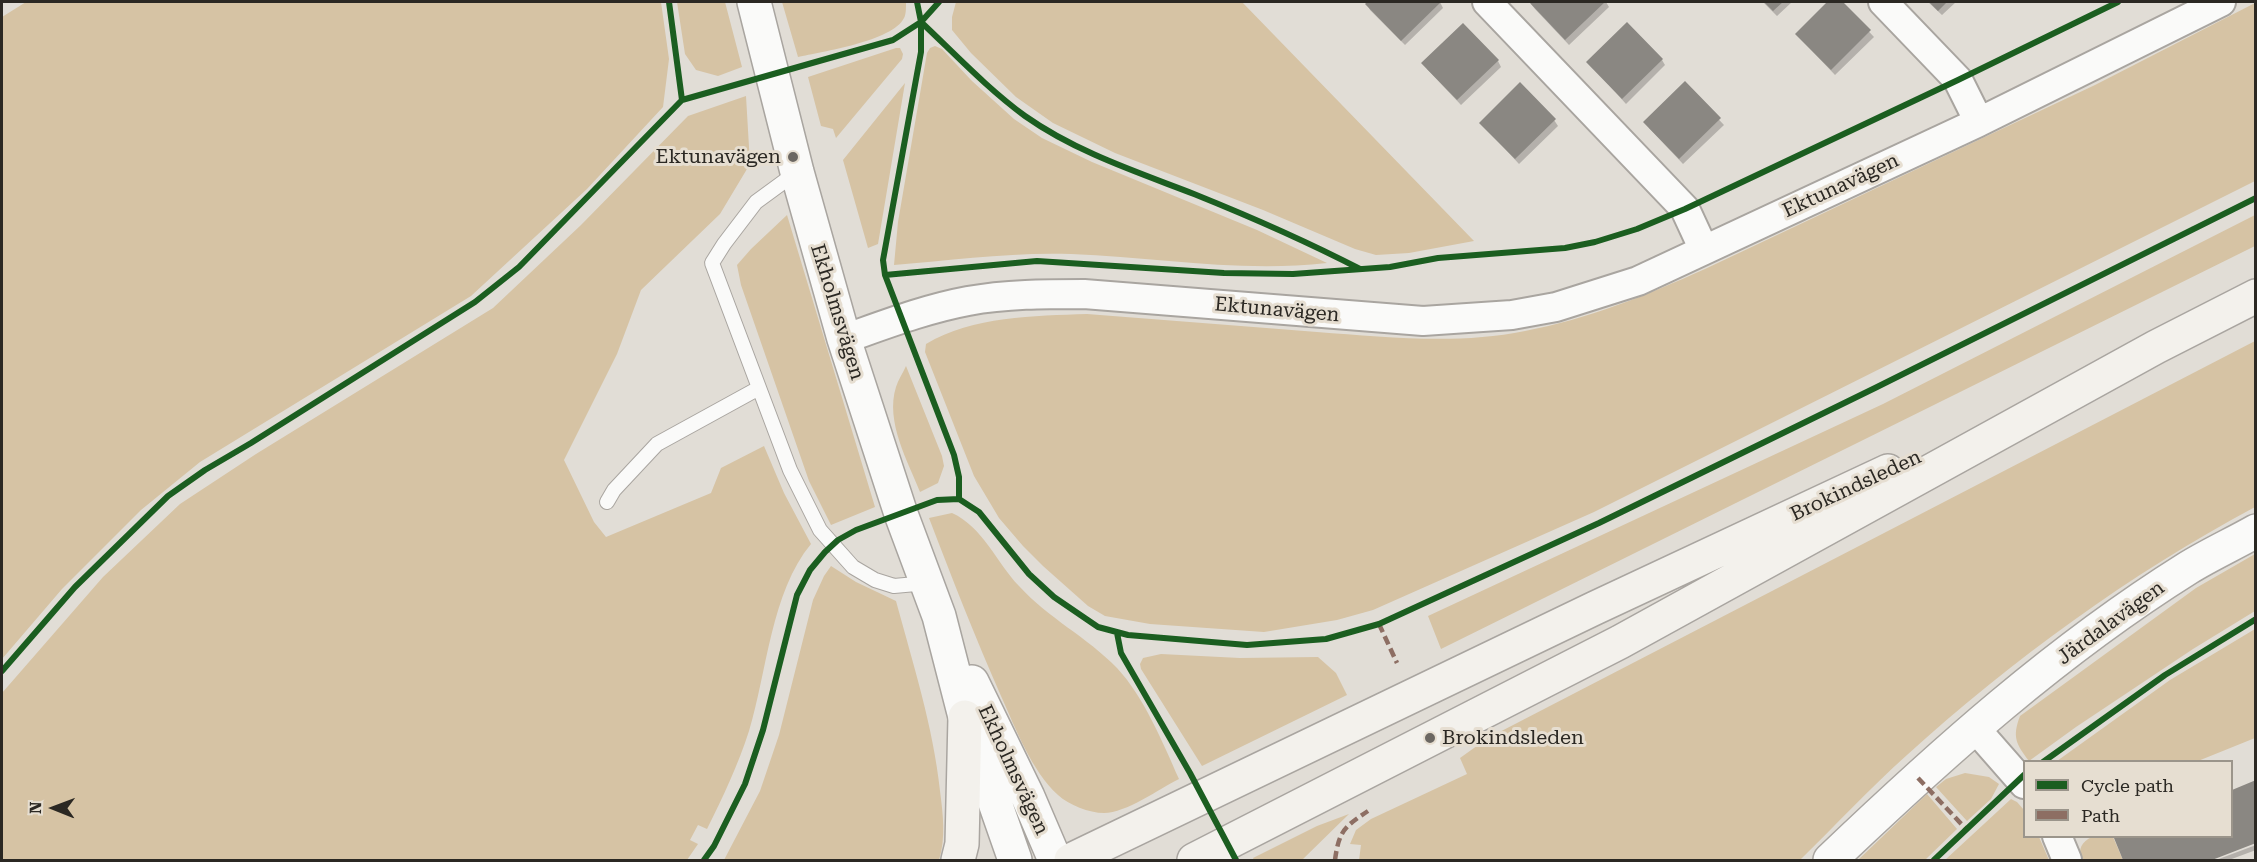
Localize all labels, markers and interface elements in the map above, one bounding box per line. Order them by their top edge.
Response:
place label: Ektunavägen [656,145,781,169]
street label: Ektunavägen [1779,149,1903,223]
marker: Ektunavägen [786,150,800,164]
street label: Ekholmsvägen [805,241,869,383]
street label: Ektunavägen [1213,293,1341,327]
street label: Brokindsleden [1787,445,1925,527]
street label: Järdalavägen [2053,576,2169,670]
street label: Ekholmsvägen [972,701,1054,839]
place label: Brokindsleden [1442,726,1584,750]
marker: Brokindsleden [1423,731,1437,745]
legend [2023,760,2233,838]
text: Cycle path [2081,775,2174,796]
north arrow [24,778,84,838]
text: N [26,801,45,814]
text: Path [2081,805,2120,826]

